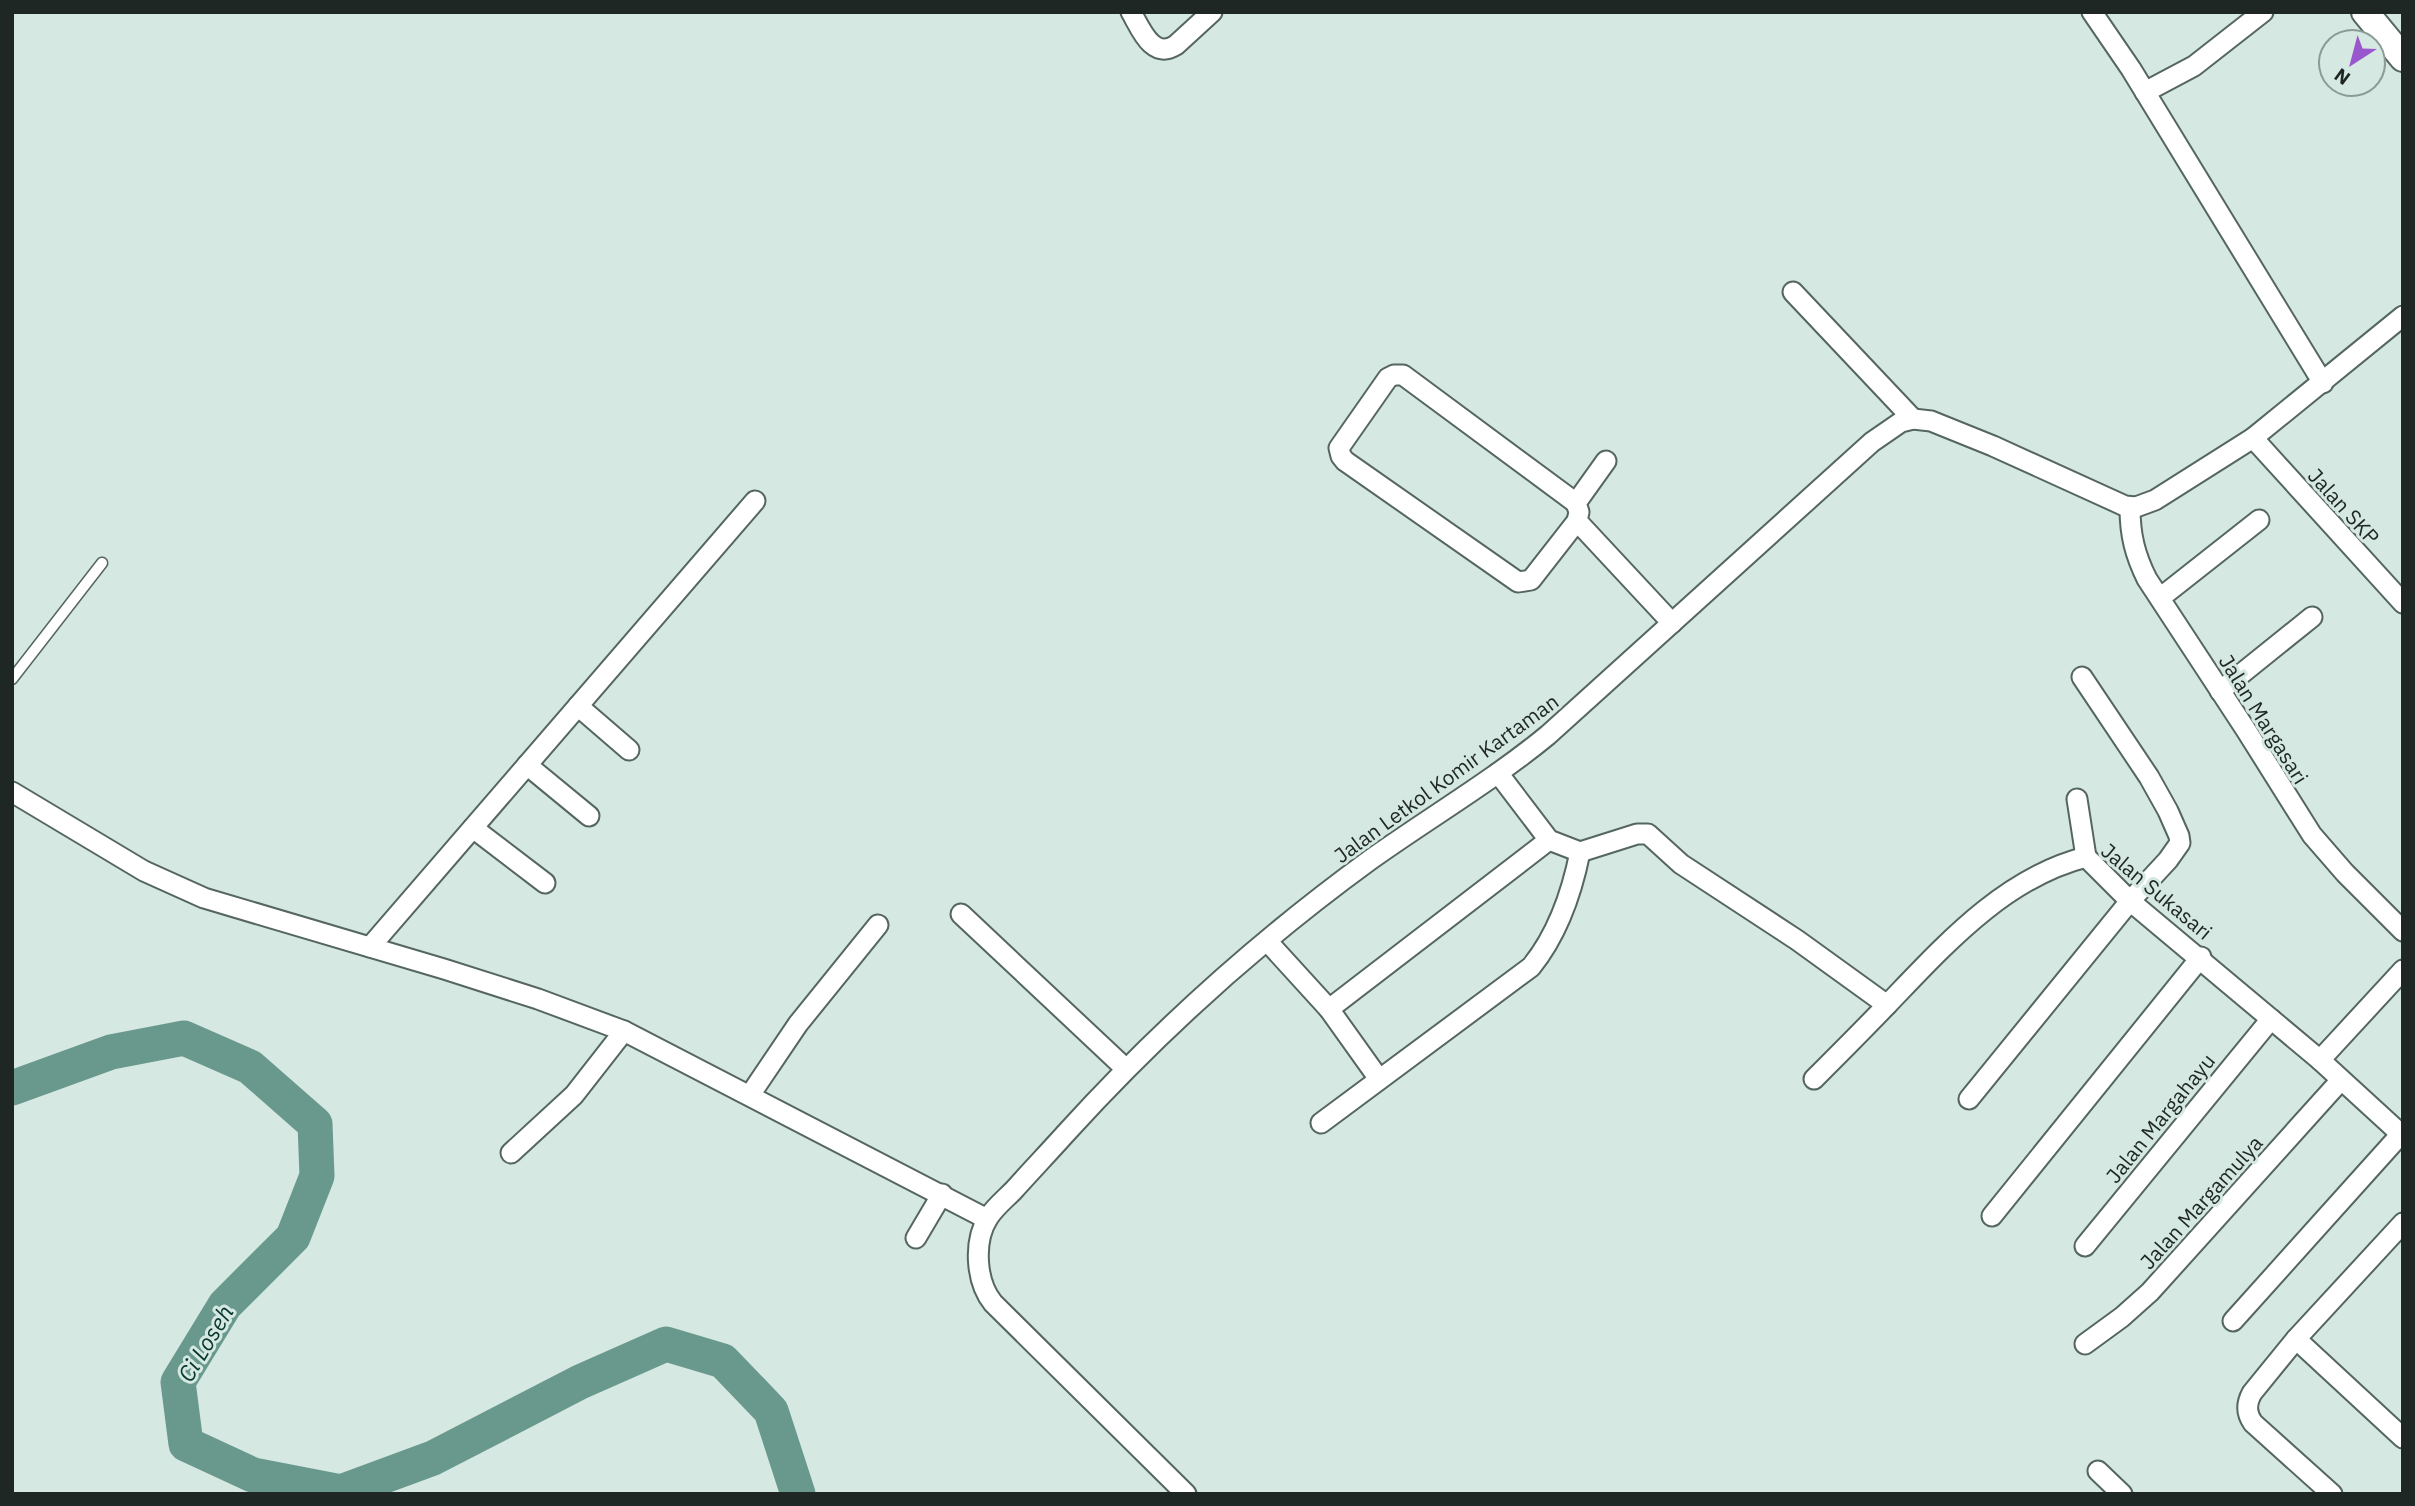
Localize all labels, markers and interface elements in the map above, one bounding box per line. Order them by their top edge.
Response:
north arrow [2317,28,2387,98]
text: N [2329,63,2355,91]
street label: Jalan SKP [2302,462,2386,550]
street label: Jalan Margasari [2213,649,2315,789]
street label: Jalan Letkol Komir Kartaman [1328,687,1564,869]
street label: Jalan Sukasari [2096,836,2218,946]
street label: Jalan Margahayu [2099,1047,2221,1189]
street label: Jalan Margamulya [2134,1129,2268,1275]
water label: Ci Loseh [170,1299,240,1387]

